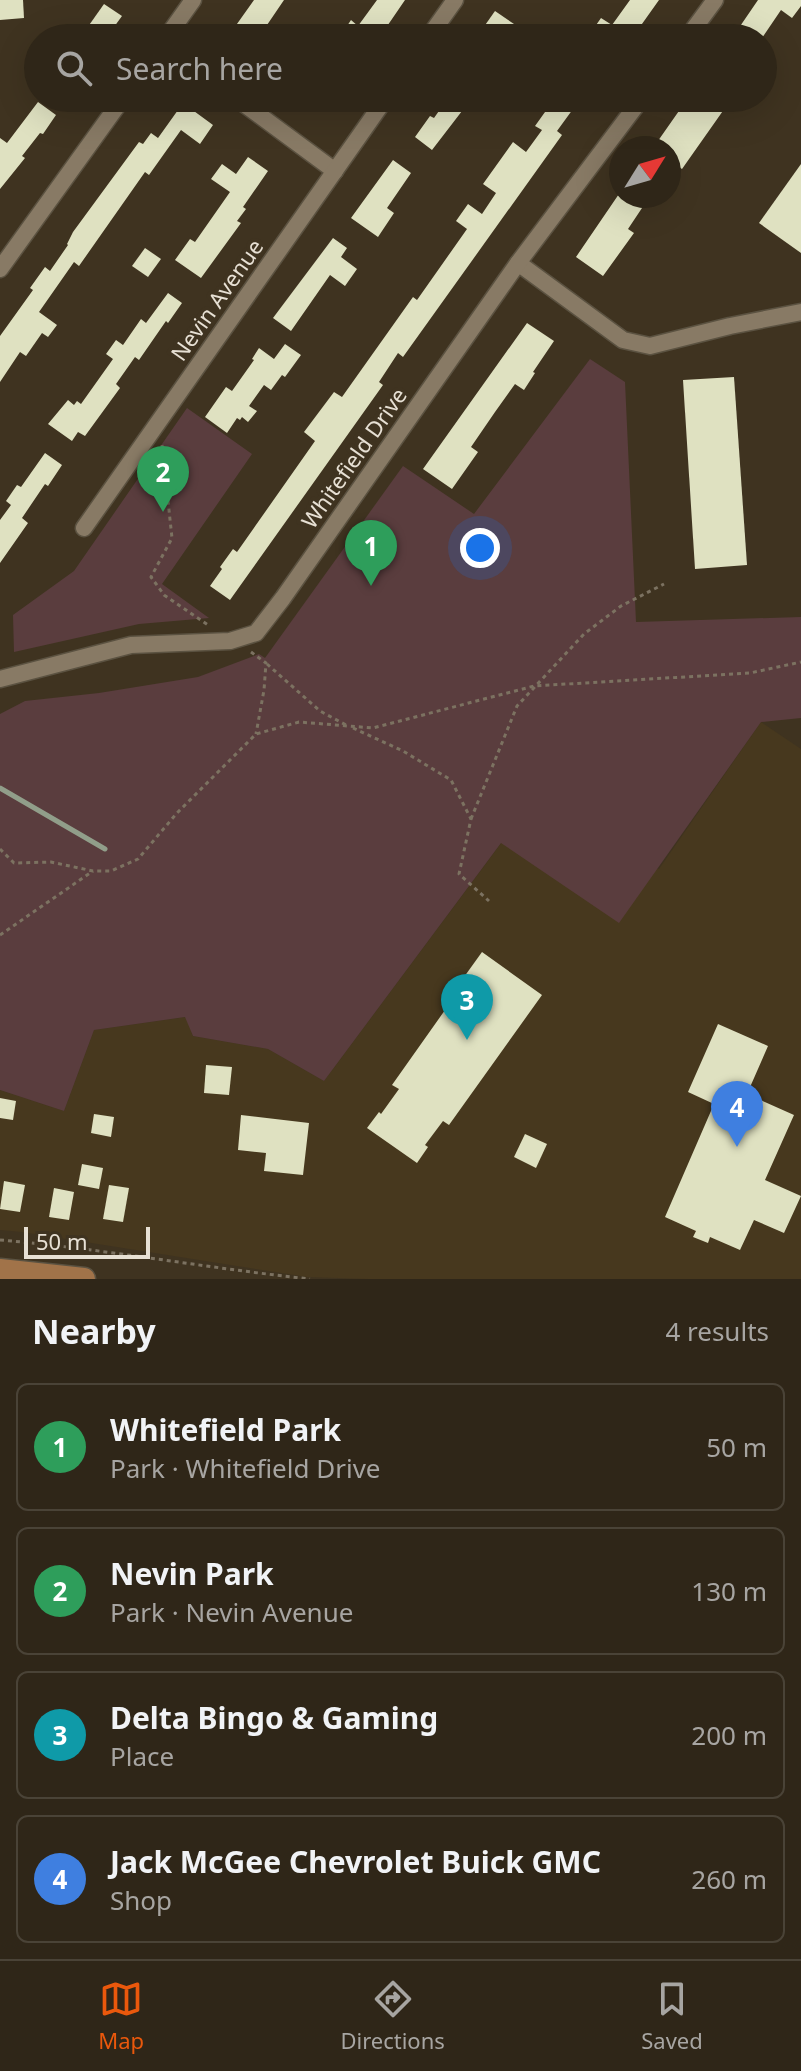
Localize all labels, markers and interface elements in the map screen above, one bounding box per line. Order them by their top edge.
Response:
search box [24,24,777,112]
icon: search [52,46,96,90]
text: Search here [116,48,283,89]
north arrow [609,136,681,208]
street label: Nevin Avenue [163,233,269,366]
street label: Whitefield Drive [294,381,413,534]
pin: 2 [137,446,189,512]
pin: 1 [345,520,397,586]
your location [460,528,500,568]
pin: 3 [441,974,493,1040]
pin: 4 [711,1081,763,1147]
scale bar [24,1223,150,1259]
text: 50 m [36,1226,87,1256]
text: Nearby [32,1308,156,1354]
text: 4 results [665,1313,769,1349]
text: Whitefield Park [110,1409,341,1450]
text: 1 [53,1429,67,1465]
text: 50 m [706,1429,767,1465]
text: Park · Whitefield Drive [110,1450,381,1486]
text: Nevin Park [110,1553,274,1594]
text: 2 [53,1573,67,1609]
text: 130 m [691,1573,767,1609]
text: Park · Nevin Avenue [110,1594,353,1630]
text: Delta Bingo & Gaming [110,1697,438,1738]
text: 3 [53,1717,67,1753]
text: 200 m [691,1717,767,1753]
text: Place [110,1738,174,1774]
text: Jack McGee Chevrolet Buick GMC [110,1841,601,1882]
text: 4 [53,1861,67,1897]
text: 260 m [691,1861,767,1897]
text: Shop [110,1882,172,1918]
tab: Map [98,1977,144,2055]
tab: Directions [340,1977,445,2055]
tab: Saved [641,1977,703,2055]

